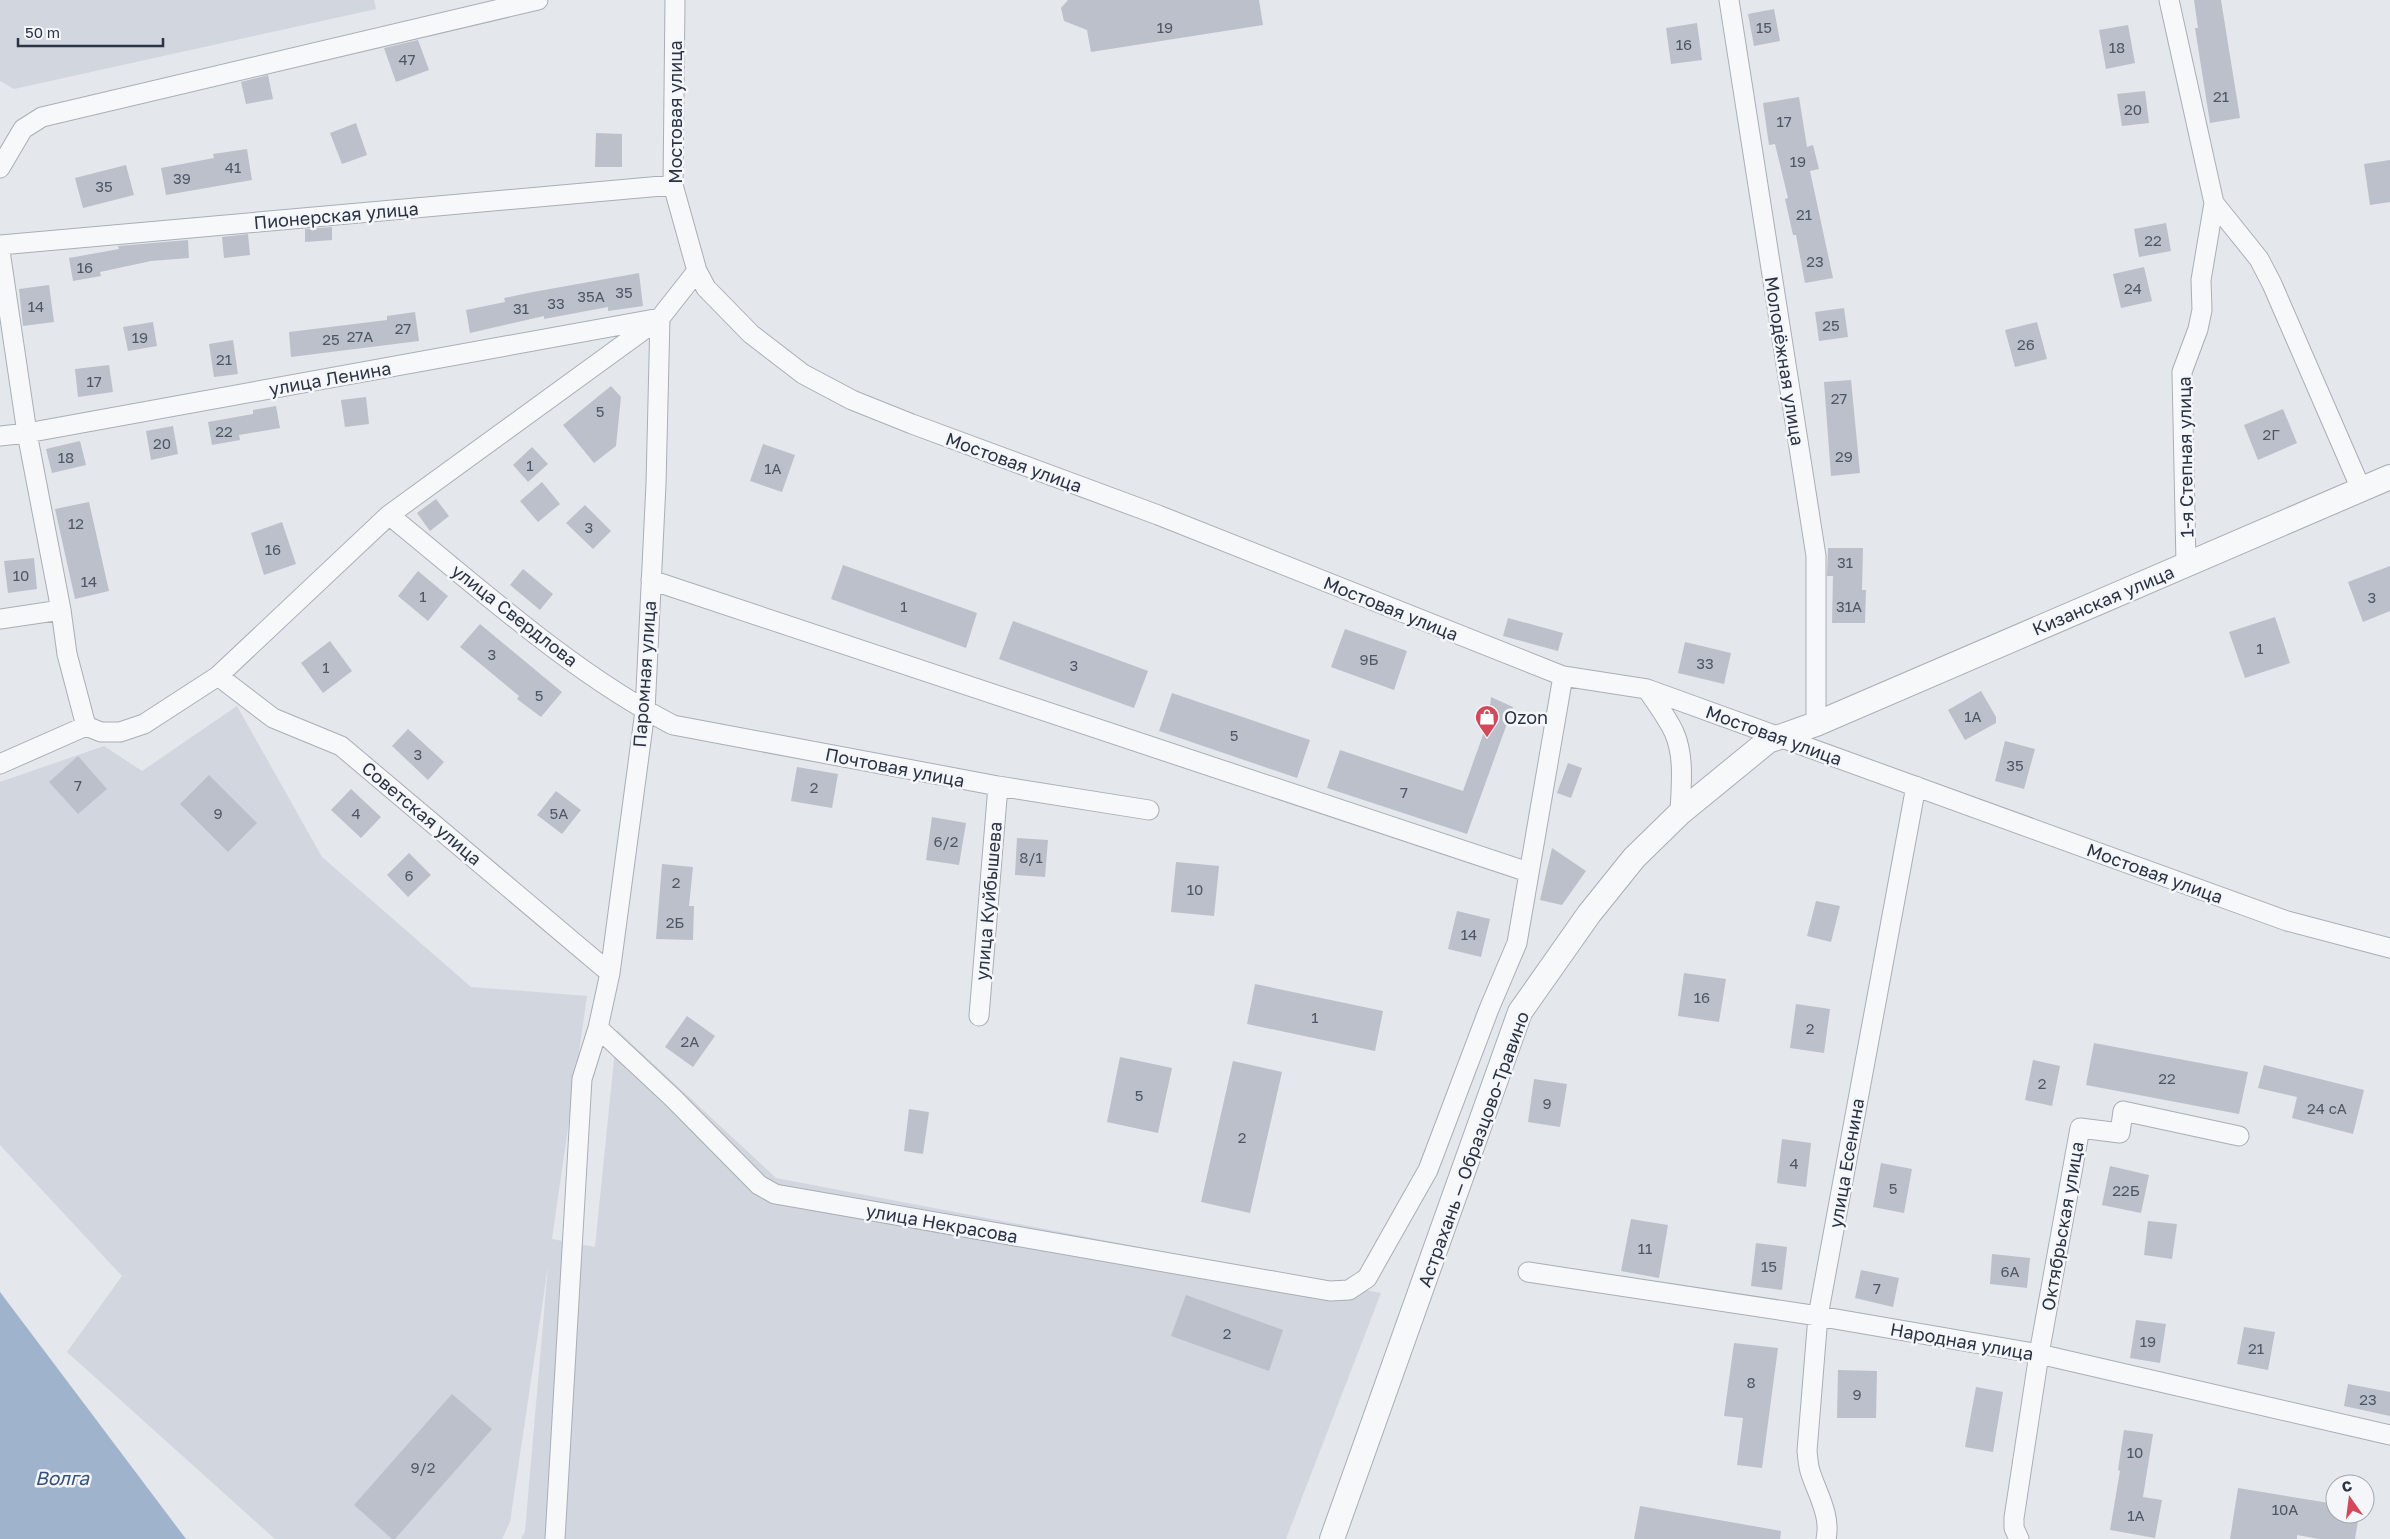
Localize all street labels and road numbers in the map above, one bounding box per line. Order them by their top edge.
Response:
street label: Мостовая улица [664,40,686,184]
street label: Пионерская улица [253,197,419,233]
street label: Молодёжная улица [1761,275,1809,447]
street label: улица Ленина [267,356,393,400]
street label: 1-я Степная улица [2173,376,2197,538]
street label: Мостовая улица [943,427,1085,497]
street label: улица Свердлова [448,559,582,671]
street label: Кизанская улица [2029,560,2177,640]
street label: Мостовая улица [1320,571,1462,645]
street label: Паромная улица [628,600,660,748]
street label: Мостовая улица [1703,700,1845,770]
street label: Почтовая улица [823,743,967,791]
street label: Советская улица [358,756,486,870]
street label: улица Куйбышева [970,821,1006,981]
street label: Мостовая улица [2084,838,2226,908]
street label: Астрахань — Образцово-Травино [1413,1008,1533,1290]
street label: улица Есенина [1824,1096,1868,1230]
street label: Октябрьская улица [2036,1140,2088,1312]
street label: улица Некрасова [864,1199,1020,1247]
street label: Народная улица [1889,1318,2035,1364]

